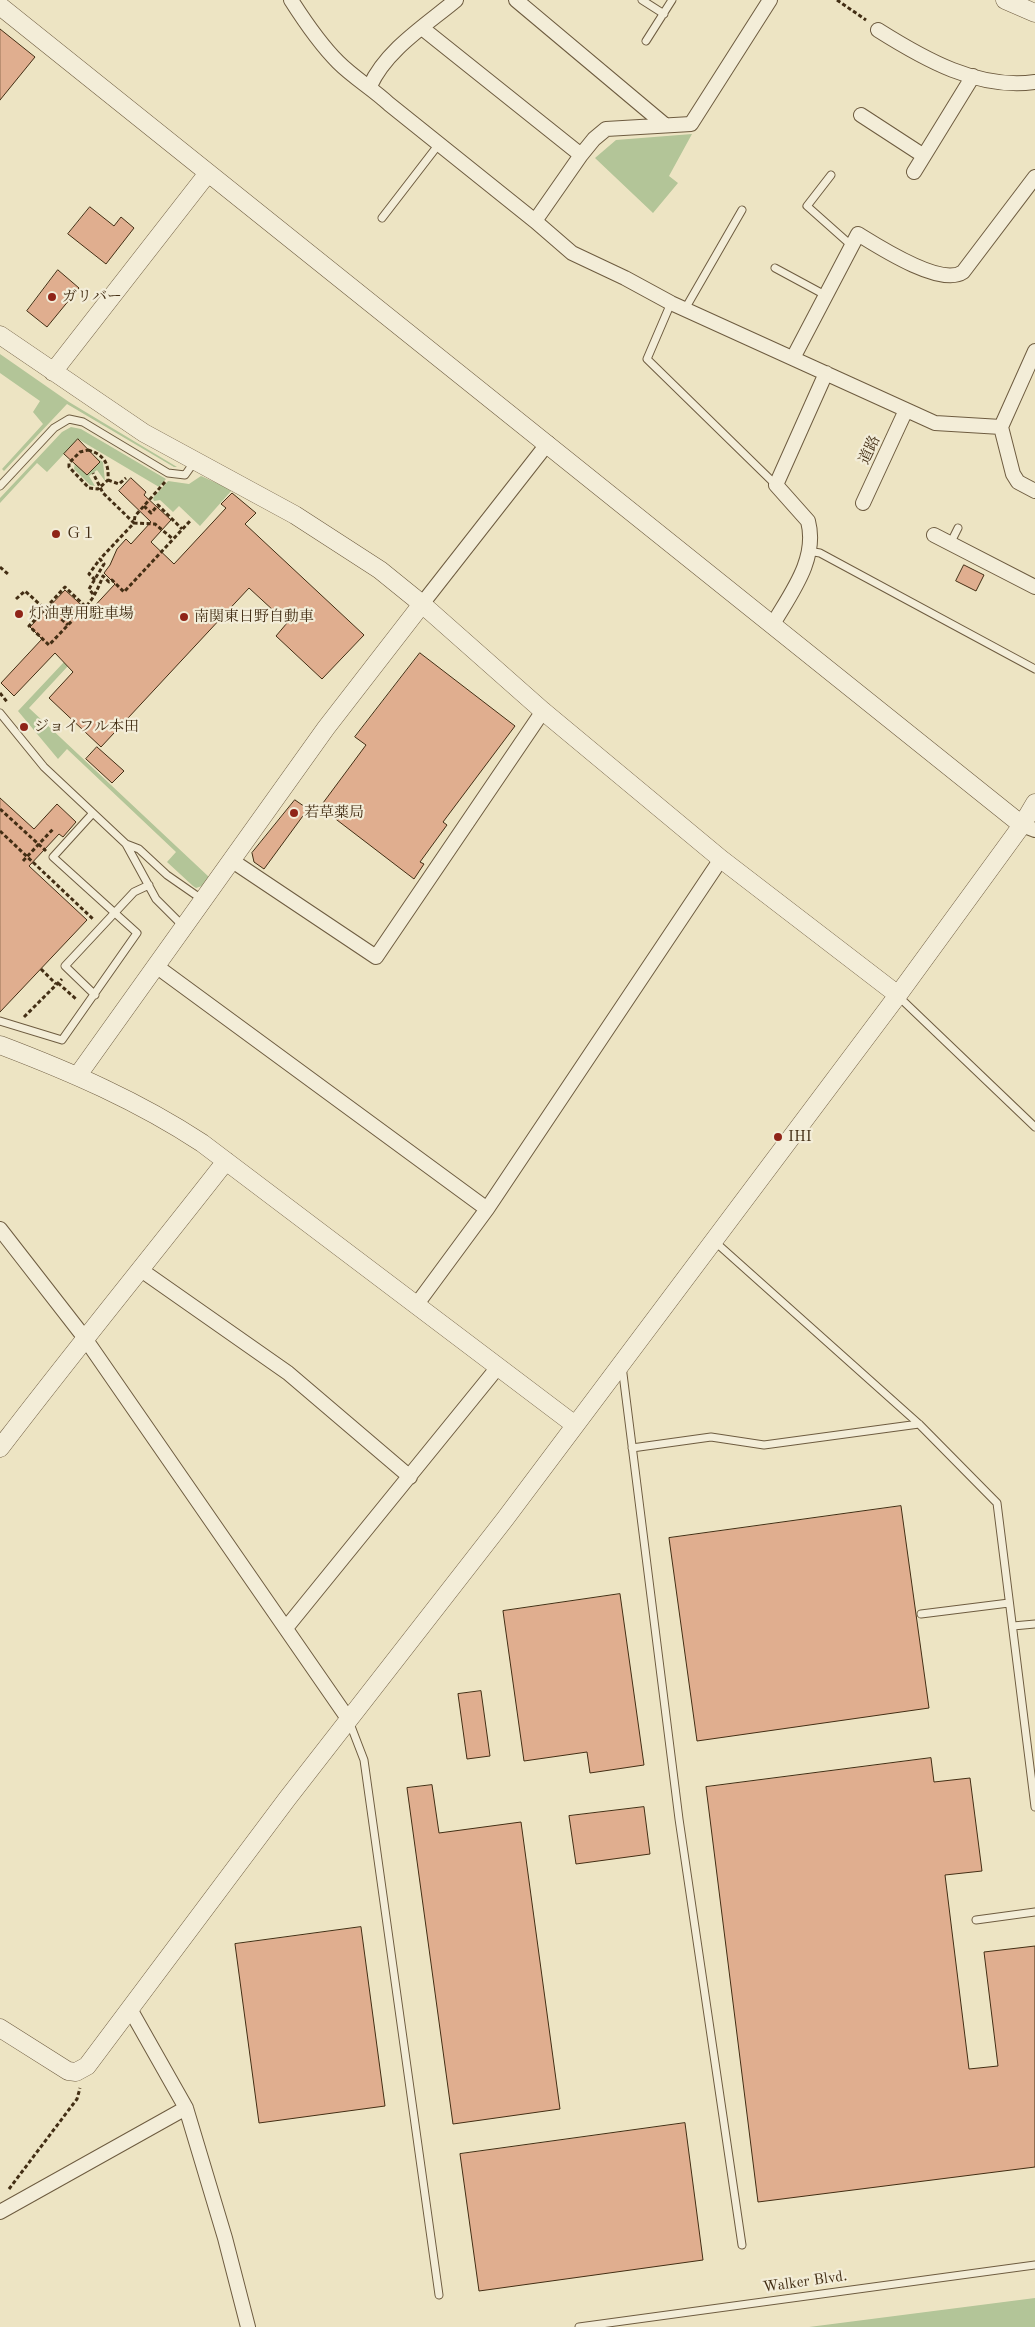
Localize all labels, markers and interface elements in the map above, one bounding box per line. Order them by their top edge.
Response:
place label: ガリバー [62,288,122,306]
marker: ガリバー [46,291,58,303]
street label: 道路 [856,433,884,467]
place label: Ｇ１ [66,525,96,543]
marker: Ｇ１ [50,528,62,540]
place label: 灯油専用駐車場 [29,605,134,623]
marker: 灯油専用駐車場 [13,608,25,620]
place label: 南関東日野自動車 [194,608,314,626]
marker: 南関東日野自動車 [178,611,190,623]
place label: ジョイフル本田 [34,718,139,736]
marker: ジョイフル本田 [18,721,30,733]
place label: 若草薬局 [304,804,364,822]
marker: 若草薬局 [288,807,300,819]
place label: IHI [788,1128,812,1146]
marker: IHI [772,1131,784,1143]
street label: Walker Blvd. [762,2267,848,2297]

